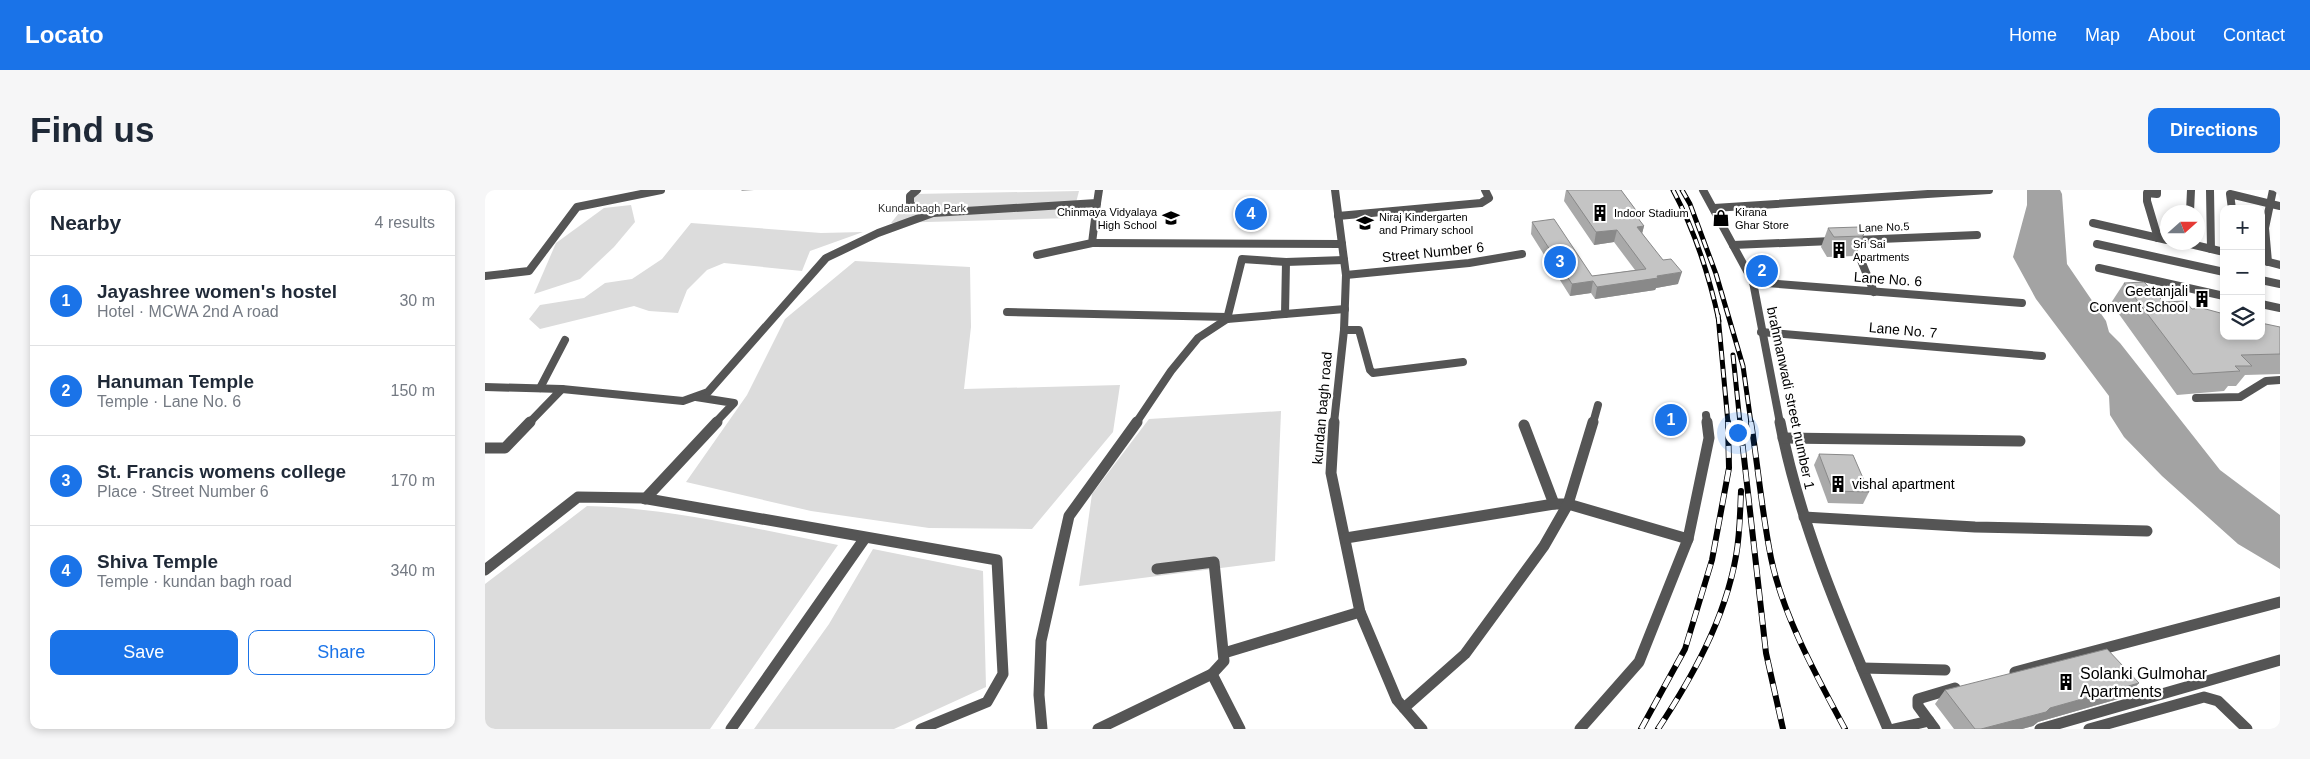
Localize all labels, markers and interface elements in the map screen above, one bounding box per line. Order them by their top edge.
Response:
text: Locato [25,21,104,48]
text: Home [2009,25,2057,45]
text: Map [2085,25,2120,45]
text: About [2148,25,2195,45]
text: Contact [2223,25,2285,45]
button: Directions [2148,108,2280,153]
text: Find us [30,110,154,149]
pin: 4 [1235,195,1267,233]
park label: Kundanbagh Park [878,202,967,214]
building icon: Indoor Stadium [1590,203,1610,223]
north arrow [2160,205,2205,250]
map controls [2220,205,2265,340]
button: + [2220,205,2265,250]
place label: Chinmaya Vidyalaya High School [1057,206,1158,231]
place label: Kirana Ghar Store [1735,206,1789,231]
place label: Indoor Stadium [1614,207,1689,219]
school or university icon: Chinmaya Vidyalaya High School [1161,208,1181,228]
shop icon: Kirana Ghar Store [1711,208,1731,228]
text: Nearby [50,211,121,234]
place label: Niraj Kindergarten and Primary school [1379,211,1473,236]
school or university icon: Niraj Kindergarten and Primary school [1355,213,1375,233]
text: 4 results [375,214,435,231]
street label: Lane No.5 [1858,220,1910,234]
place label: Sri Sai Apartments [1853,238,1910,263]
street label: Street Number 6 [1381,239,1485,265]
building icon: Sri Sai Apartments [1829,240,1849,260]
pin: 3 [1544,243,1576,281]
button: − [2220,250,2265,295]
pin: 2 [1746,252,1778,290]
street label: Lane No. 6 [1853,269,1923,289]
text: Jayashree women's hostel [97,281,337,302]
place label: Geetanjali Convent School [2089,283,2188,315]
building icon: Geetanjali Convent School [2192,289,2212,309]
text: 1 [62,292,70,309]
text: 30 m [399,292,435,309]
button: layers [2220,295,2265,340]
text: Hotel · MCWA 2nd A road [97,303,279,320]
street label: brahmanwadi street number 1 [1764,305,1818,491]
street label: Lane No. 7 [1868,319,1938,341]
street label: kundan bagh road [1309,351,1335,465]
text: Hanuman Temple [97,371,254,392]
text: 2 [62,382,70,399]
text: 150 m [391,382,435,399]
text: Temple · Lane No. 6 [97,393,241,410]
pin: 1 [1655,401,1687,439]
your location [1725,420,1751,446]
text: St. Francis womens college [97,461,346,482]
text: 3 [62,472,70,489]
text: 170 m [391,472,435,489]
building icon: vishal apartment [1828,474,1848,494]
place label: vishal apartment [1852,476,1955,492]
text: Place · Street Number 6 [97,483,269,500]
text: Shiva Temple [97,551,218,572]
text: 4 [62,562,70,579]
text: 340 m [391,562,435,579]
text: Temple · kundan bagh road [97,573,292,590]
button: Save [50,630,238,675]
button: Share [248,630,435,675]
place label: Solanki Gulmohar Apartments [2080,665,2208,700]
building icon: Solanki Gulmohar Apartments [2056,672,2076,692]

